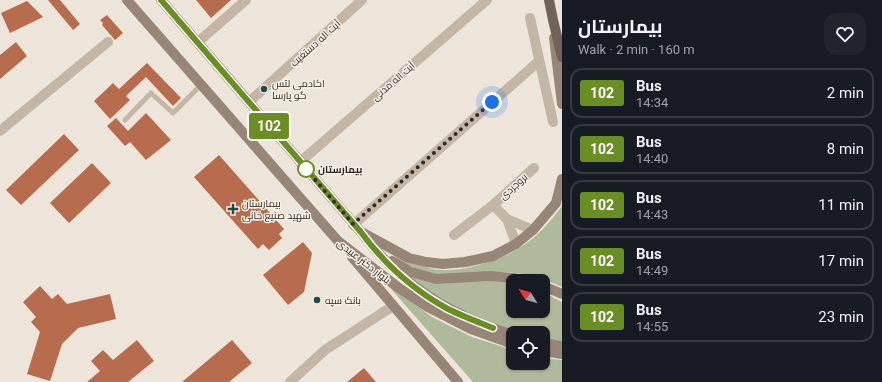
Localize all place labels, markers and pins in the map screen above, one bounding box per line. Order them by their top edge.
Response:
place label: اکادمی لتس گو پارسا [272,78,325,102]
marker: اکادمی لتس گو پارسا [259,84,269,94]
marker: بیمارستان [297,160,315,178]
place label: بیمارستان [318,164,362,176]
place label: بیمارستان شهید صنیع خانی [242,198,311,222]
marker: بیمارستان شهید صنیع خانی [227,203,239,215]
marker: بانک سپه [312,295,322,305]
place label: بانک سپه [325,295,361,307]

